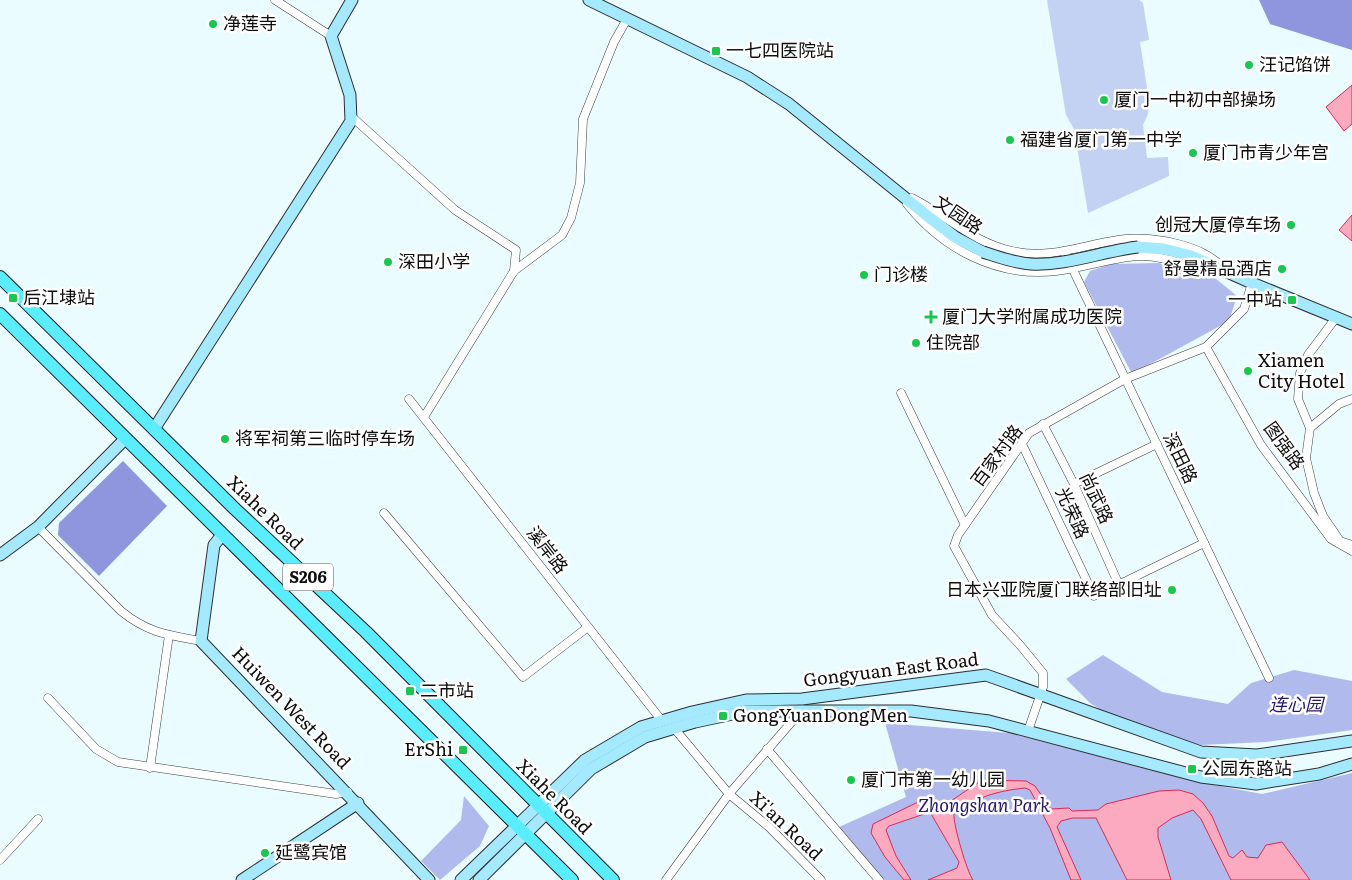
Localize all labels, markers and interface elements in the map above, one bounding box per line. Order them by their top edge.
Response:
place label: 净莲寺 [223,9,277,36]
marker: 净莲寺 [207,18,219,30]
place label: 一七四医院站 [726,36,834,63]
marker: 一七四医院站 [710,45,722,57]
place label: 汪记馅饼 [1259,50,1331,77]
marker: 汪记馅饼 [1243,59,1255,71]
place label: 厦门一中初中部操场 [1114,85,1276,112]
marker: 厦门一中初中部操场 [1098,94,1110,106]
place label: 福建省厦门第一中学 [1020,125,1182,152]
marker: 福建省厦门第一中学 [1004,134,1016,146]
place label: 厦门市青少年宫 [1203,138,1329,165]
marker: 厦门市青少年宫 [1187,147,1199,159]
street label: 文园路 [929,187,989,240]
place label: 创冠大厦停车场 [1155,210,1281,237]
marker: 创冠大厦停车场 [1285,219,1297,231]
place label: 深田小学 [398,247,470,274]
place label: 舒曼精品酒店 [1164,254,1272,281]
marker: 深田小学 [382,256,394,268]
place label: 门诊楼 [874,260,928,287]
marker: 舒曼精品酒店 [1276,263,1288,275]
marker: 门诊楼 [858,269,870,281]
place label: 后江埭站 [23,283,95,310]
place label: 一中站 [1228,285,1282,312]
marker: 后江埭站 [7,292,19,304]
marker: 一中站 [1286,294,1298,306]
place label: 厦门大学附属成功医院 [942,302,1122,329]
marker: 厦门大学附属成功医院 [924,310,938,324]
place label: 住院部 [926,328,980,355]
marker: 住院部 [910,337,922,349]
place label: Xiamen City Hotel [1258,346,1345,394]
marker: Xiamen City Hotel [1242,365,1254,377]
street label: 图强路 [1258,415,1312,475]
street label: 百家村路 [963,418,1028,492]
place label: 将军祠第三临时停车场 [235,424,415,451]
street label: 深田路 [1157,427,1205,488]
marker: 将军祠第三临时停车场 [219,433,231,445]
street label: 尚武路 [1074,467,1121,528]
street label: Xiahe Road [222,469,310,555]
street label: 光荣路 [1050,482,1097,543]
street label: 溪岸路 [521,519,575,579]
road number: S206 [283,564,333,590]
place label: 日本兴亚院厦门联络部旧址 [946,575,1162,602]
marker: 日本兴亚院厦门联络部旧址 [1166,584,1178,596]
street label: Huiwen West Road [226,640,358,774]
street label: Gongyuan East Road [802,644,980,693]
place label: 二市站 [420,676,474,703]
marker: 二市站 [404,685,416,697]
park label: 连心园 [1269,690,1326,717]
place label: GongYuanDongMen [733,701,908,728]
marker: GongYuanDongMen [717,710,729,722]
place label: ErShi [404,735,453,762]
marker: ErShi [457,744,469,756]
street label: Xiahe Road [511,752,599,840]
place label: 公园东路站 [1202,754,1292,781]
marker: 公园东路站 [1186,763,1198,775]
place label: 厦门市第一幼儿园 [861,765,1005,792]
marker: 厦门市第一幼儿园 [845,774,857,786]
street label: Xi'an Road [745,784,829,866]
park label: Zhongshan Park [918,791,1050,818]
place label: 延鹭宾馆 [275,838,347,865]
marker: 延鹭宾馆 [259,847,271,859]

